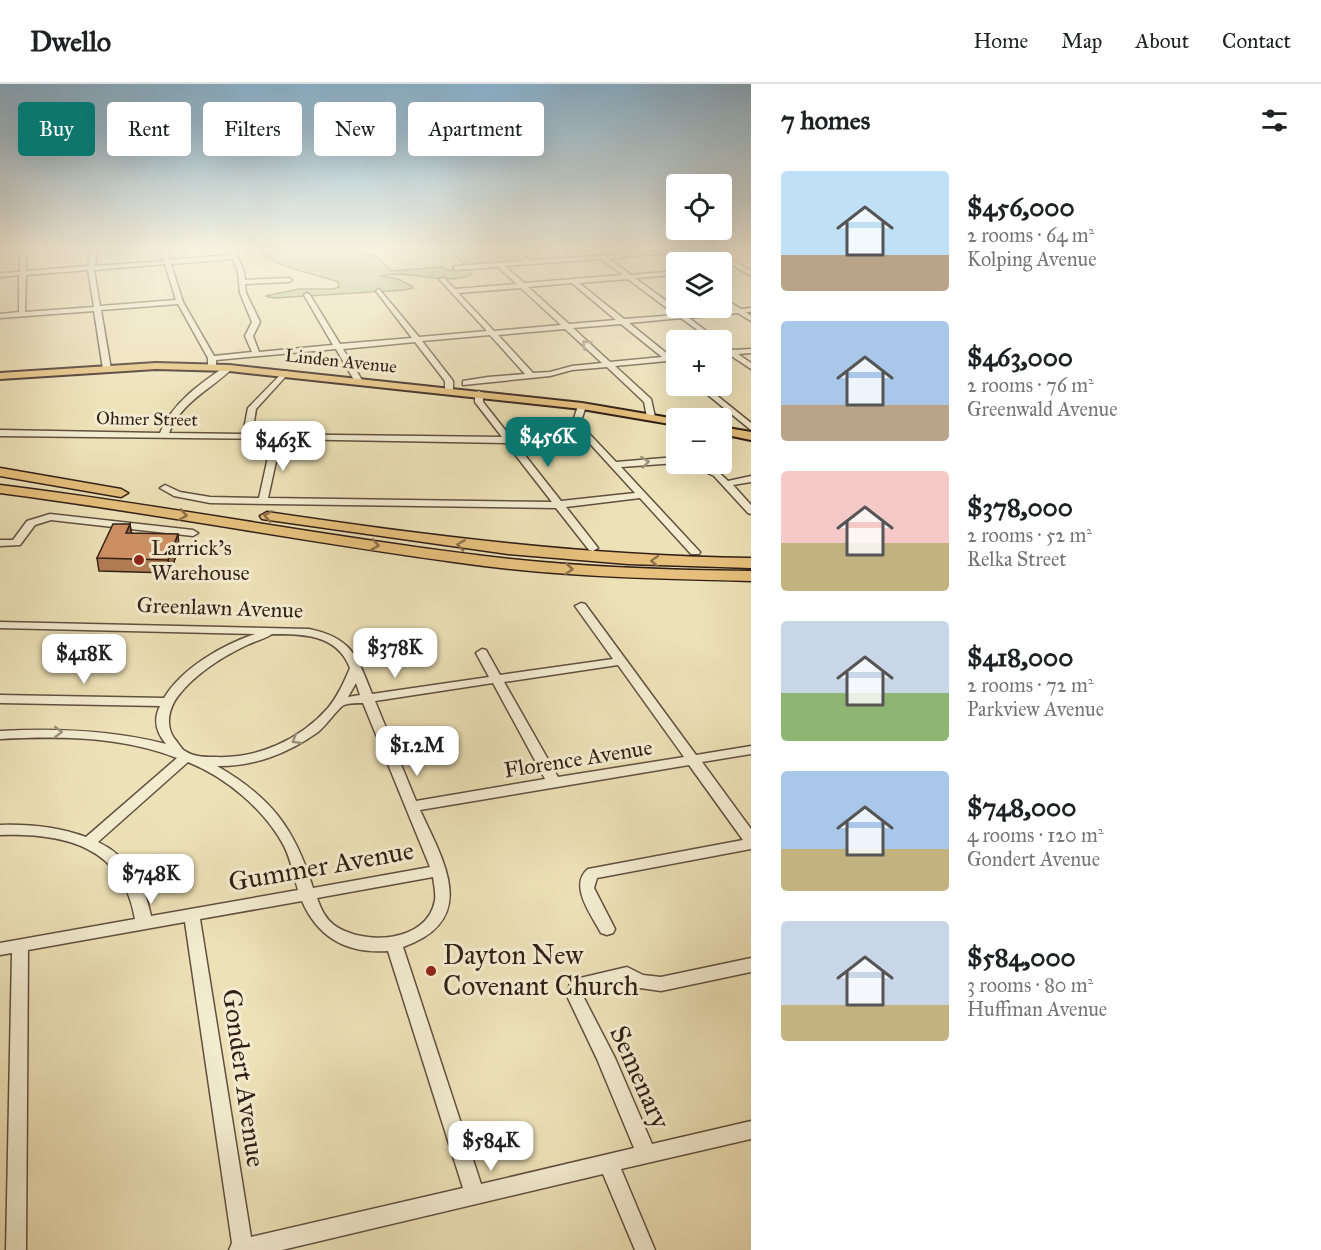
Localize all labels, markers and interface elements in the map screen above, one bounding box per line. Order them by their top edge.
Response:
text: Dwello [30,24,111,59]
text: Home [973,28,1028,54]
text: Map [1061,28,1102,54]
text: About [1135,28,1189,54]
text: Contact [1222,28,1291,54]
chip: Buy [18,102,95,156]
chip: Rent [107,102,191,156]
chip: Filters [203,102,302,156]
chip: New [314,102,396,156]
chip: Apartment [408,102,544,156]
text: 7 homes [781,104,870,136]
icon: filters [1258,104,1291,137]
map controls [666,174,732,474]
button: locate [666,174,732,240]
text: $456,000 [967,191,1075,223]
icon: home [829,195,901,267]
text: 2 rooms · 64 m² [967,223,1094,247]
text: Kolping Avenue [967,247,1096,271]
button: layers [666,252,732,318]
button: + [666,330,732,396]
one-way arrow [582,340,593,351]
text: $463,000 [967,341,1073,373]
street label: Linden Avenue [284,344,398,378]
icon: home [829,345,901,417]
text: 2 rooms · 76 m² [967,373,1094,397]
text: Greenwald Avenue [967,397,1118,421]
street label: Ohmer Street [96,407,199,431]
button: − [666,408,732,474]
pin: $456K [506,417,590,468]
pin: $463K [241,421,325,472]
text: $456K [520,424,576,448]
text: $463K [255,428,311,452]
one-way arrow [641,456,650,469]
text: $378,000 [967,491,1073,523]
icon: home [829,495,901,567]
one-way arrow [177,508,187,521]
one-way arrow [264,510,273,522]
text: 2 rooms · 52 m² [967,523,1092,547]
place label: Larrick’s Warehouse [151,534,250,586]
one-way arrow [371,539,380,551]
one-way arrow [456,540,466,552]
text: Relka Street [967,547,1066,571]
marker: Larrick’s Warehouse [132,553,146,567]
one-way arrow [651,555,660,568]
one-way arrow [564,562,573,575]
street label: Greenlawn Avenue [136,591,304,624]
pin: $378K [353,628,437,679]
pin: $418K [42,634,126,685]
text: $378K [367,635,423,659]
text: $418K [56,641,112,665]
text: $418,000 [967,641,1073,673]
icon: home [829,645,901,717]
text: 2 rooms · 72 m² [967,673,1094,697]
text: Parkview Avenue [967,697,1104,721]
one-way arrow [54,726,63,738]
pin: $1.2M [375,726,459,777]
one-way arrow [292,732,302,744]
text: $1.2M [390,733,444,757]
street label: Florence Avenue [502,733,654,784]
text: $748,000 [967,791,1076,823]
icon: home [829,795,901,867]
text: 4 rooms · 120 m² [967,823,1104,847]
street label: Gummer Avenue [226,833,416,898]
text: Gondert Avenue [967,847,1100,871]
pin: $748K [109,854,193,905]
text: $748K [122,861,180,885]
place label: Dayton New Covenant Church [443,938,639,1002]
text: $584,000 [967,941,1076,973]
icon: home [829,945,901,1017]
marker: Dayton New Covenant Church [424,964,438,978]
text: 3 rooms · 80 m² [967,973,1093,997]
street label: Gondert Avenue [216,987,273,1169]
text: Huffman Avenue [967,997,1107,1021]
street label: Semenary [603,1020,678,1135]
pin: $584K [449,1121,533,1172]
text: $584K [462,1128,520,1152]

